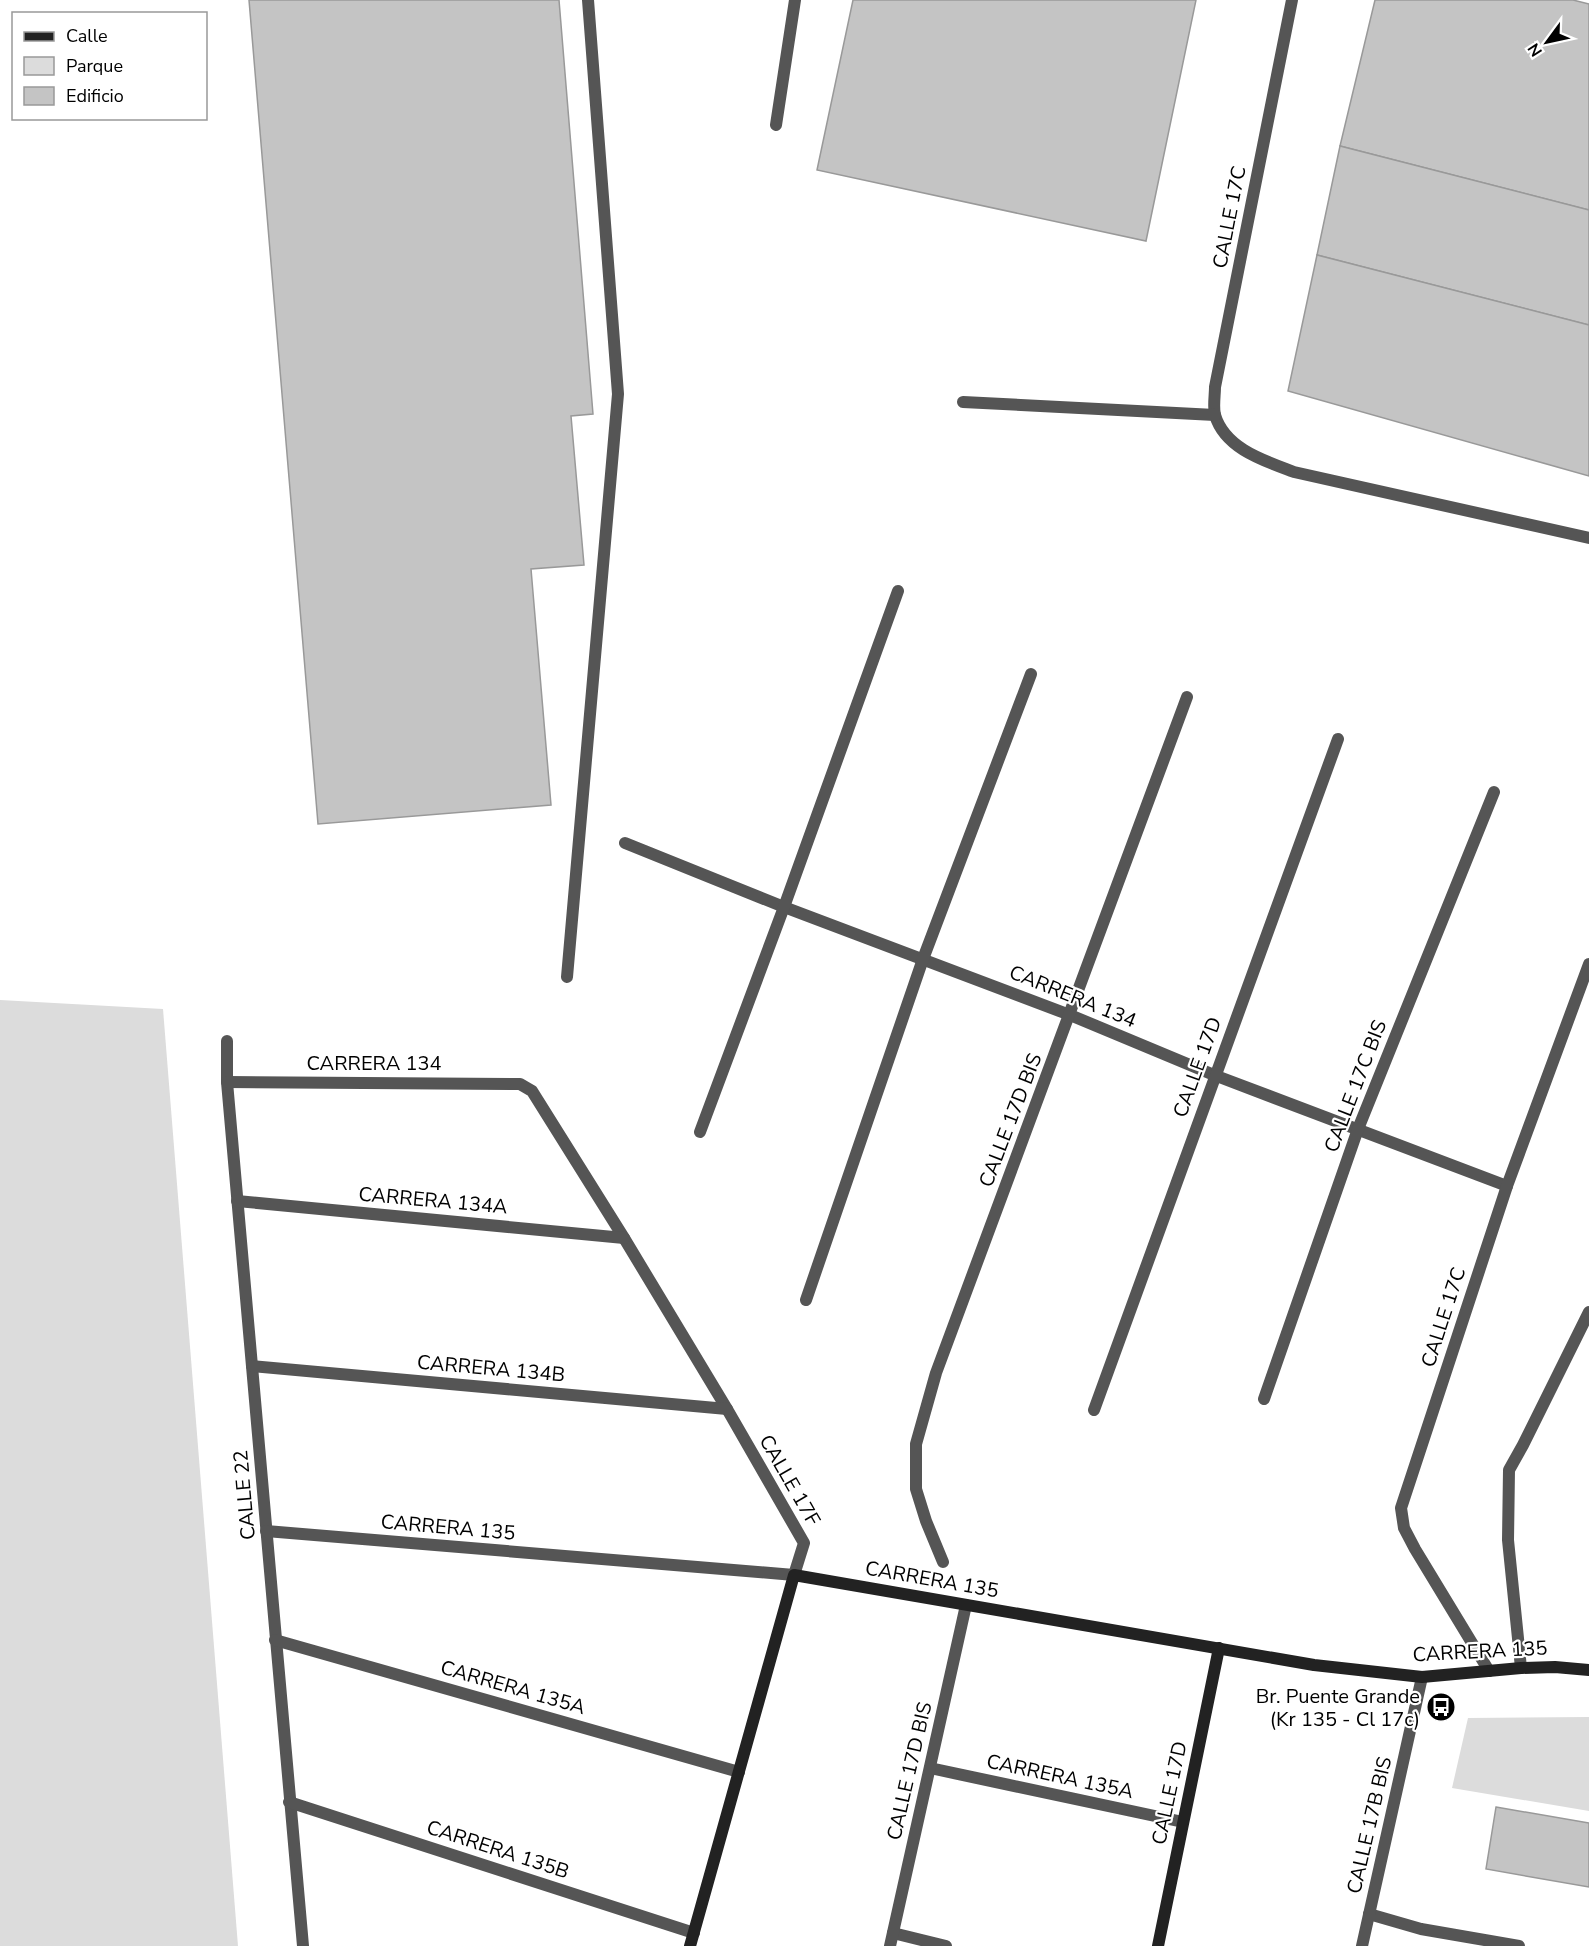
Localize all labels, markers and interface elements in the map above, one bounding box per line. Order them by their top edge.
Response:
legend [12,12,207,120]
north arrow [1517,12,1577,72]
text: Calle [66,24,108,48]
text: N [1523,39,1548,61]
text: Parque [66,54,123,78]
text: Edificio [66,84,124,108]
street label: CALLE 17C [1206,164,1253,271]
street label: CARRERA 134 [1005,959,1140,1034]
street label: CALLE 17D [1167,1013,1228,1121]
street label: CALLE 17C BIS [1318,1016,1393,1156]
street label: CALLE 17D BIS [973,1049,1048,1191]
street label: CARRERA 134 [307,1050,441,1077]
street label: CARRERA 134A [357,1181,509,1221]
street label: CALLE 17C [1415,1264,1472,1371]
street label: CARRERA 134B [416,1349,566,1388]
street label: CALLE 17F [753,1430,827,1531]
street label: CALLE 22 [227,1449,262,1541]
street label: CARRERA 135 [380,1508,516,1547]
street label: CARRERA 135 [863,1554,1001,1605]
street label: CARRERA 135 [1412,1634,1548,1669]
street label: CARRERA 135A [437,1654,589,1721]
place label: Br. Puente Grande (Kr 135 - Cl 17c) [1256,1683,1420,1733]
bus stop icon: Br. Puente Grande (Kr 135 - Cl 17c) [1425,1691,1457,1723]
street label: CALLE 17D BIS [880,1699,939,1843]
street label: CALLE 17D [1145,1739,1194,1847]
street label: CARRERA 135A [984,1748,1136,1805]
street label: CALLE 17B BIS [1341,1754,1398,1896]
street label: CARRERA 135B [423,1814,573,1885]

